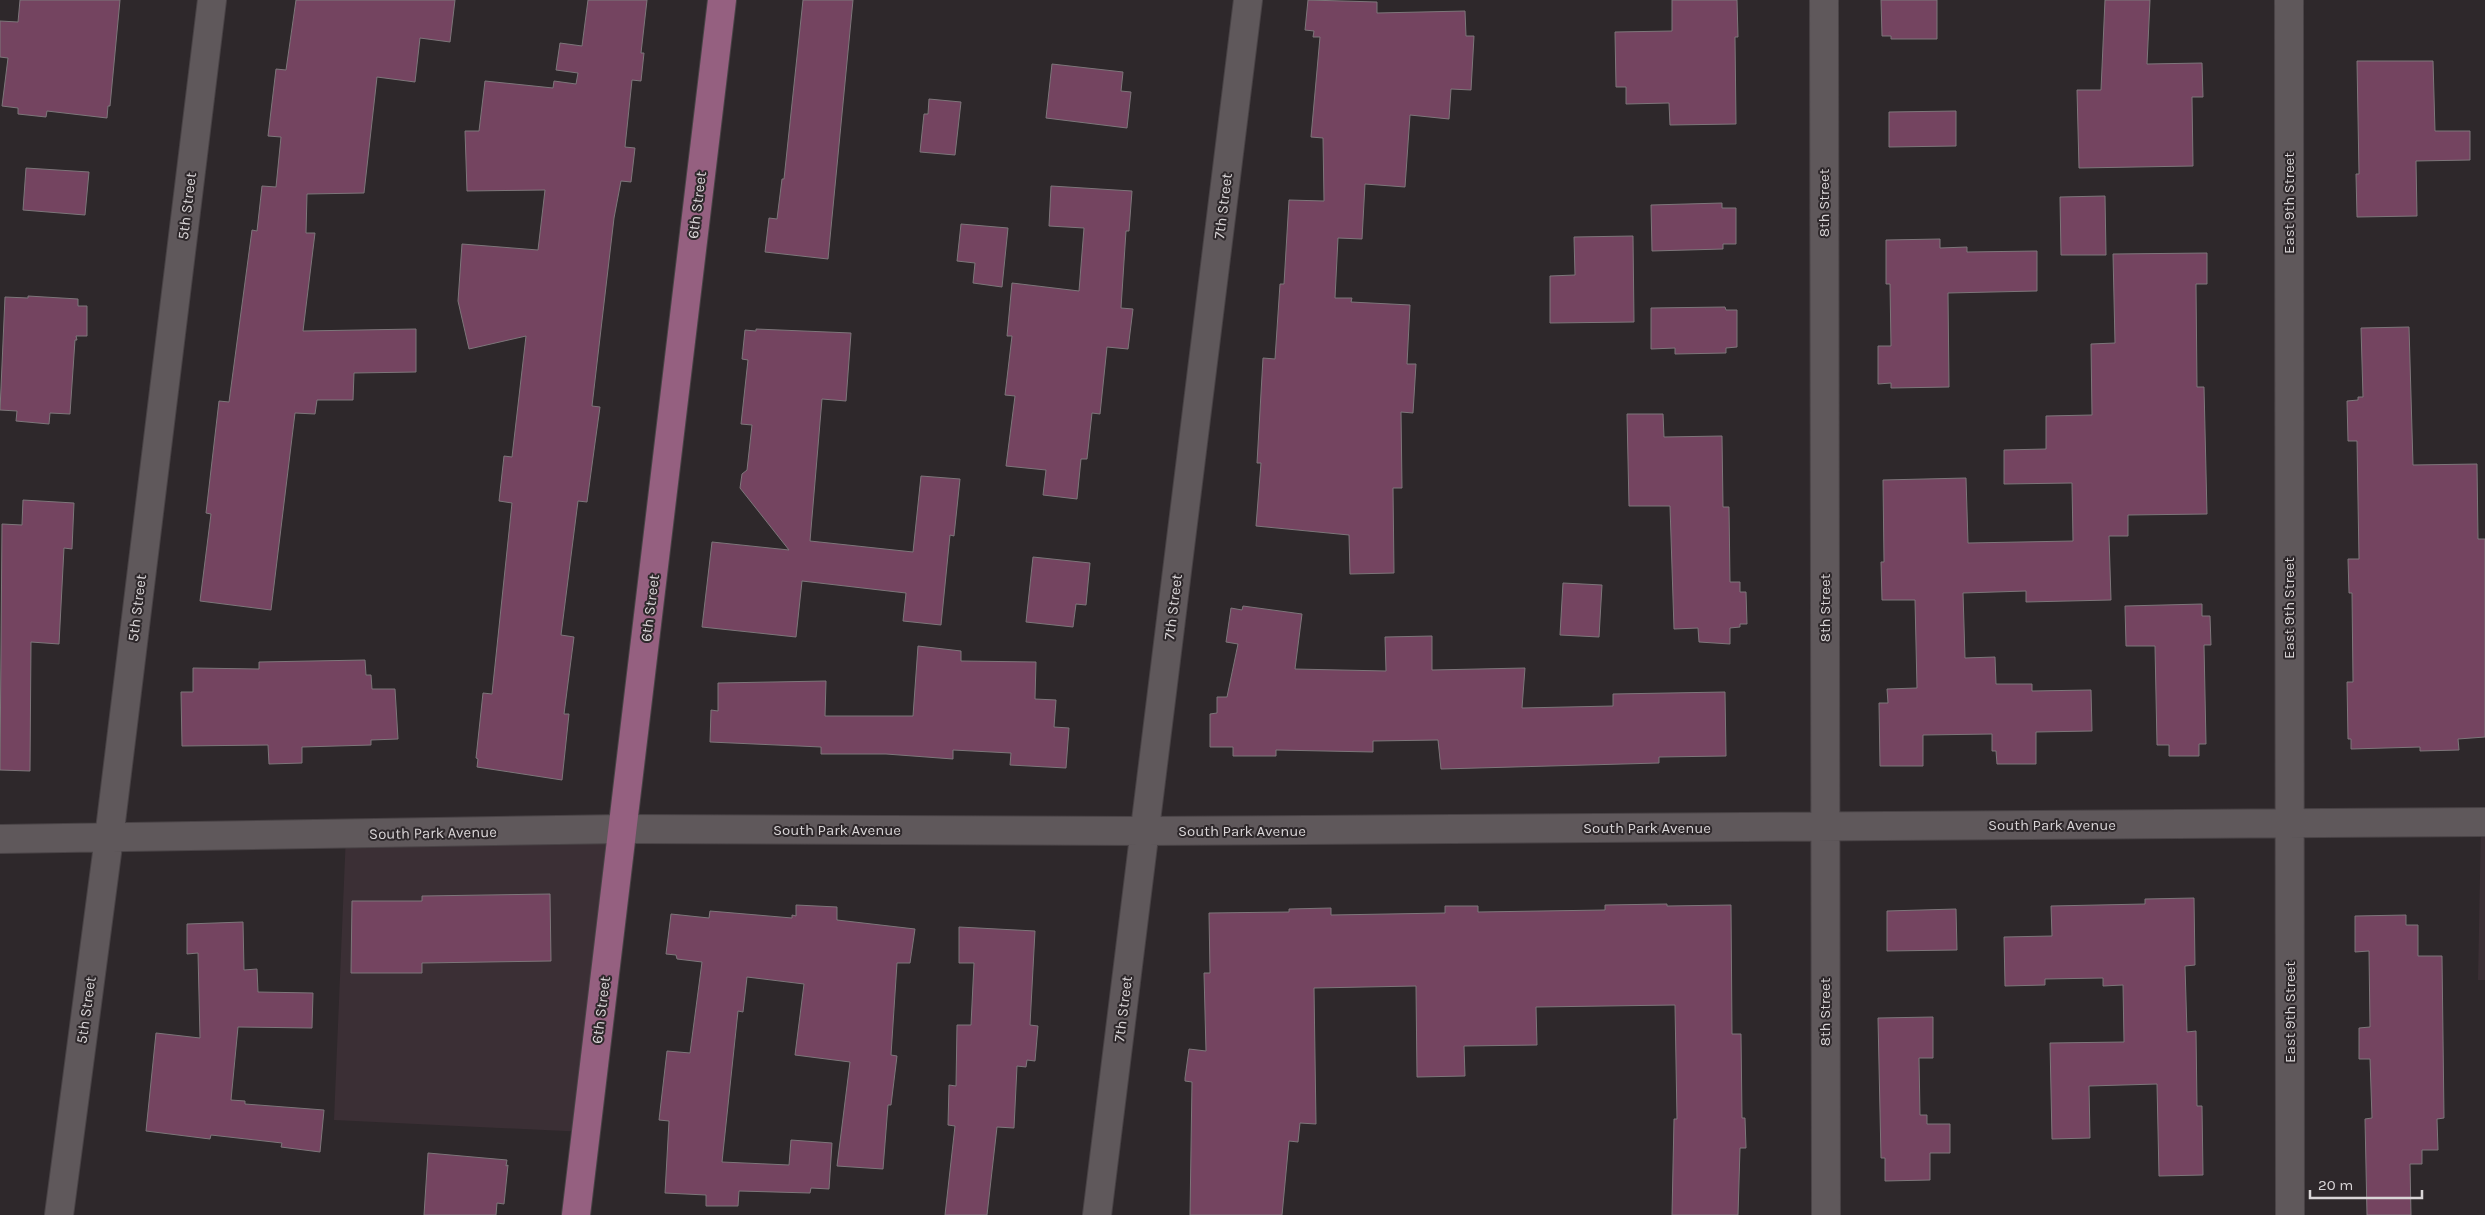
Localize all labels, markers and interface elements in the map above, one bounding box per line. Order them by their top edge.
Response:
street label: East 9th Street [2280,152,2298,254]
street label: 8th Street [1815,168,1833,237]
street label: 6th Street [684,170,710,240]
street label: 5th Street [174,171,200,241]
street label: 7th Street [1210,172,1236,240]
street label: East 9th Street [2280,557,2298,659]
street label: 5th Street [124,573,150,643]
street label: 6th Street [637,573,663,643]
street label: 7th Street [1160,573,1186,641]
street label: 8th Street [1816,573,1834,642]
street label: South Park Avenue [1988,816,2116,834]
street label: South Park Avenue [1583,819,1711,837]
street label: South Park Avenue [773,821,901,839]
street label: South Park Avenue [1178,822,1306,840]
street label: South Park Avenue [369,823,497,843]
street label: East 9th Street [2281,961,2299,1063]
street label: 5th Street [72,975,100,1045]
street label: 6th Street [588,975,614,1045]
street label: 7th Street [1110,975,1136,1043]
street label: 8th Street [1816,977,1834,1046]
scale bar [2310,1168,2422,1200]
text: 20 m [2318,1176,2353,1194]

